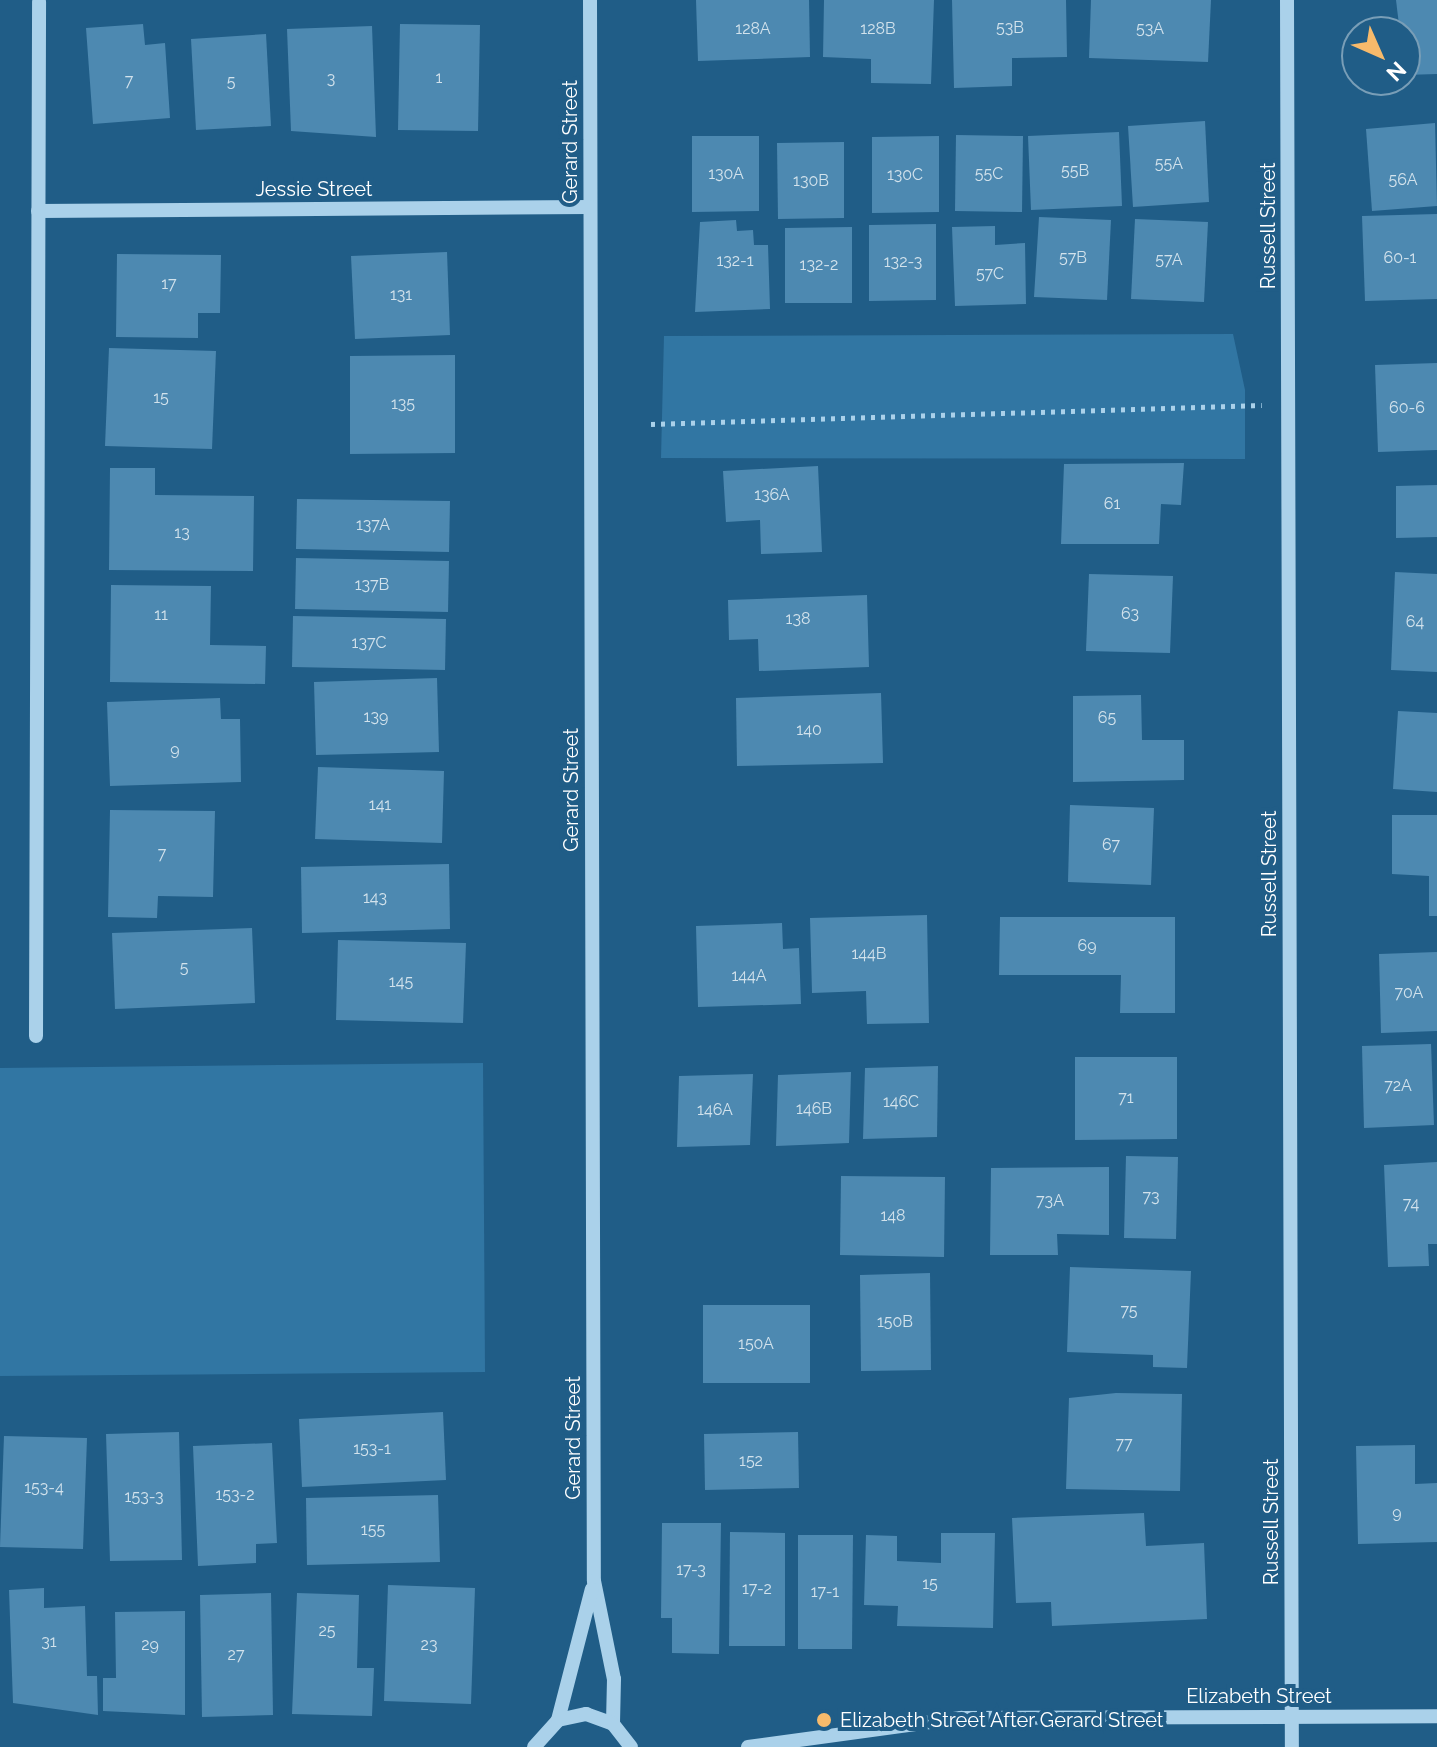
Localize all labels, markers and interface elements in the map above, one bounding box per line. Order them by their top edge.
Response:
north arrow [1341,16,1421,96]
house number: 53B [996,18,1024,38]
house number: 128A [735,19,771,39]
house number: 128B [860,19,896,39]
house number: 53A [1136,19,1164,39]
text: N [1381,56,1412,87]
house number: 1 [436,68,442,88]
house number: 3 [327,69,335,89]
house number: 7 [125,71,133,91]
house number: 5 [227,72,235,92]
street label: Gerard Street [558,80,582,204]
house number: 55A [1155,154,1183,174]
house number: 55B [1061,161,1089,181]
street label: Russell Street [1256,162,1280,290]
house number: 130A [708,164,744,184]
house number: 55C [975,164,1003,184]
house number: 130C [887,165,923,185]
house number: 56A [1389,170,1417,190]
house number: 130B [793,171,829,191]
street label: Jessie Street [255,177,373,201]
house number: 57B [1059,248,1087,268]
house number: 60-1 [1384,248,1416,268]
house number: 57A [1155,250,1183,270]
house number: 132-1 [716,251,754,271]
house number: 132-3 [884,252,922,272]
house number: 132-2 [800,255,838,275]
house number: 57C [976,264,1004,284]
house number: 17 [161,274,177,294]
house number: 131 [390,285,412,305]
house number: 15 [153,388,169,408]
house number: 135 [391,394,415,414]
house number: 60-6 [1389,398,1425,418]
house number: 136A [754,485,790,505]
house number: 61 [1104,494,1120,514]
house number: 137A [356,515,390,535]
house number: 13 [174,523,190,543]
house number: 137B [355,575,389,595]
house number: 63 [1121,604,1139,624]
house number: 11 [154,605,168,625]
house number: 138 [786,609,810,629]
house number: 64 [1406,612,1424,632]
house number: 137C [352,633,386,653]
house number: 139 [364,707,388,727]
house number: 65 [1098,708,1116,728]
house number: 140 [796,720,822,740]
street label: Gerard Street [559,728,583,852]
house number: 9 [170,740,180,760]
house number: 141 [369,795,391,815]
street label: Russell Street [1257,810,1281,938]
house number: 67 [1102,835,1120,855]
house number: 7 [158,844,166,864]
house number: 143 [363,888,387,908]
house number: 69 [1077,936,1097,956]
house number: 144B [852,944,886,964]
house number: 5 [180,958,188,978]
house number: 144A [731,966,767,986]
house number: 145 [389,972,413,992]
house number: 70A [1395,983,1423,1003]
house number: 72A [1384,1076,1412,1096]
house number: 71 [1118,1088,1134,1108]
house number: 146C [883,1092,919,1112]
house number: 146B [796,1099,832,1119]
house number: 146A [697,1100,733,1120]
house number: 73 [1142,1187,1160,1207]
house number: 73A [1036,1191,1064,1211]
house number: 74 [1403,1194,1419,1214]
house number: 148 [880,1206,906,1226]
house number: 75 [1120,1301,1138,1321]
house number: 150B [877,1312,913,1332]
house number: 150A [738,1334,774,1354]
street label: Gerard Street [561,1376,585,1500]
house number: 77 [1115,1434,1133,1454]
house number: 153-1 [353,1439,391,1459]
house number: 152 [739,1451,763,1471]
street label: Russell Street [1259,1458,1283,1586]
house number: 153-4 [24,1478,64,1498]
house number: 153-2 [215,1485,255,1505]
house number: 153-3 [125,1487,163,1507]
house number: 9 [1392,1503,1402,1523]
house number: 155 [361,1520,385,1540]
house number: 17-3 [676,1560,706,1580]
house number: 15 [922,1574,938,1594]
house number: 17-2 [742,1579,772,1599]
house number: 17-1 [811,1582,839,1602]
house number: 25 [318,1621,336,1641]
house number: 31 [41,1632,57,1652]
house number: 29 [141,1635,159,1655]
house number: 23 [421,1635,437,1655]
house number: 27 [228,1645,244,1665]
street label: Elizabeth Street [1186,1684,1332,1708]
place label: Elizabeth Street After Gerard Street [840,1708,1165,1732]
marker: Elizabeth Street After Gerard Street [815,1711,833,1729]

